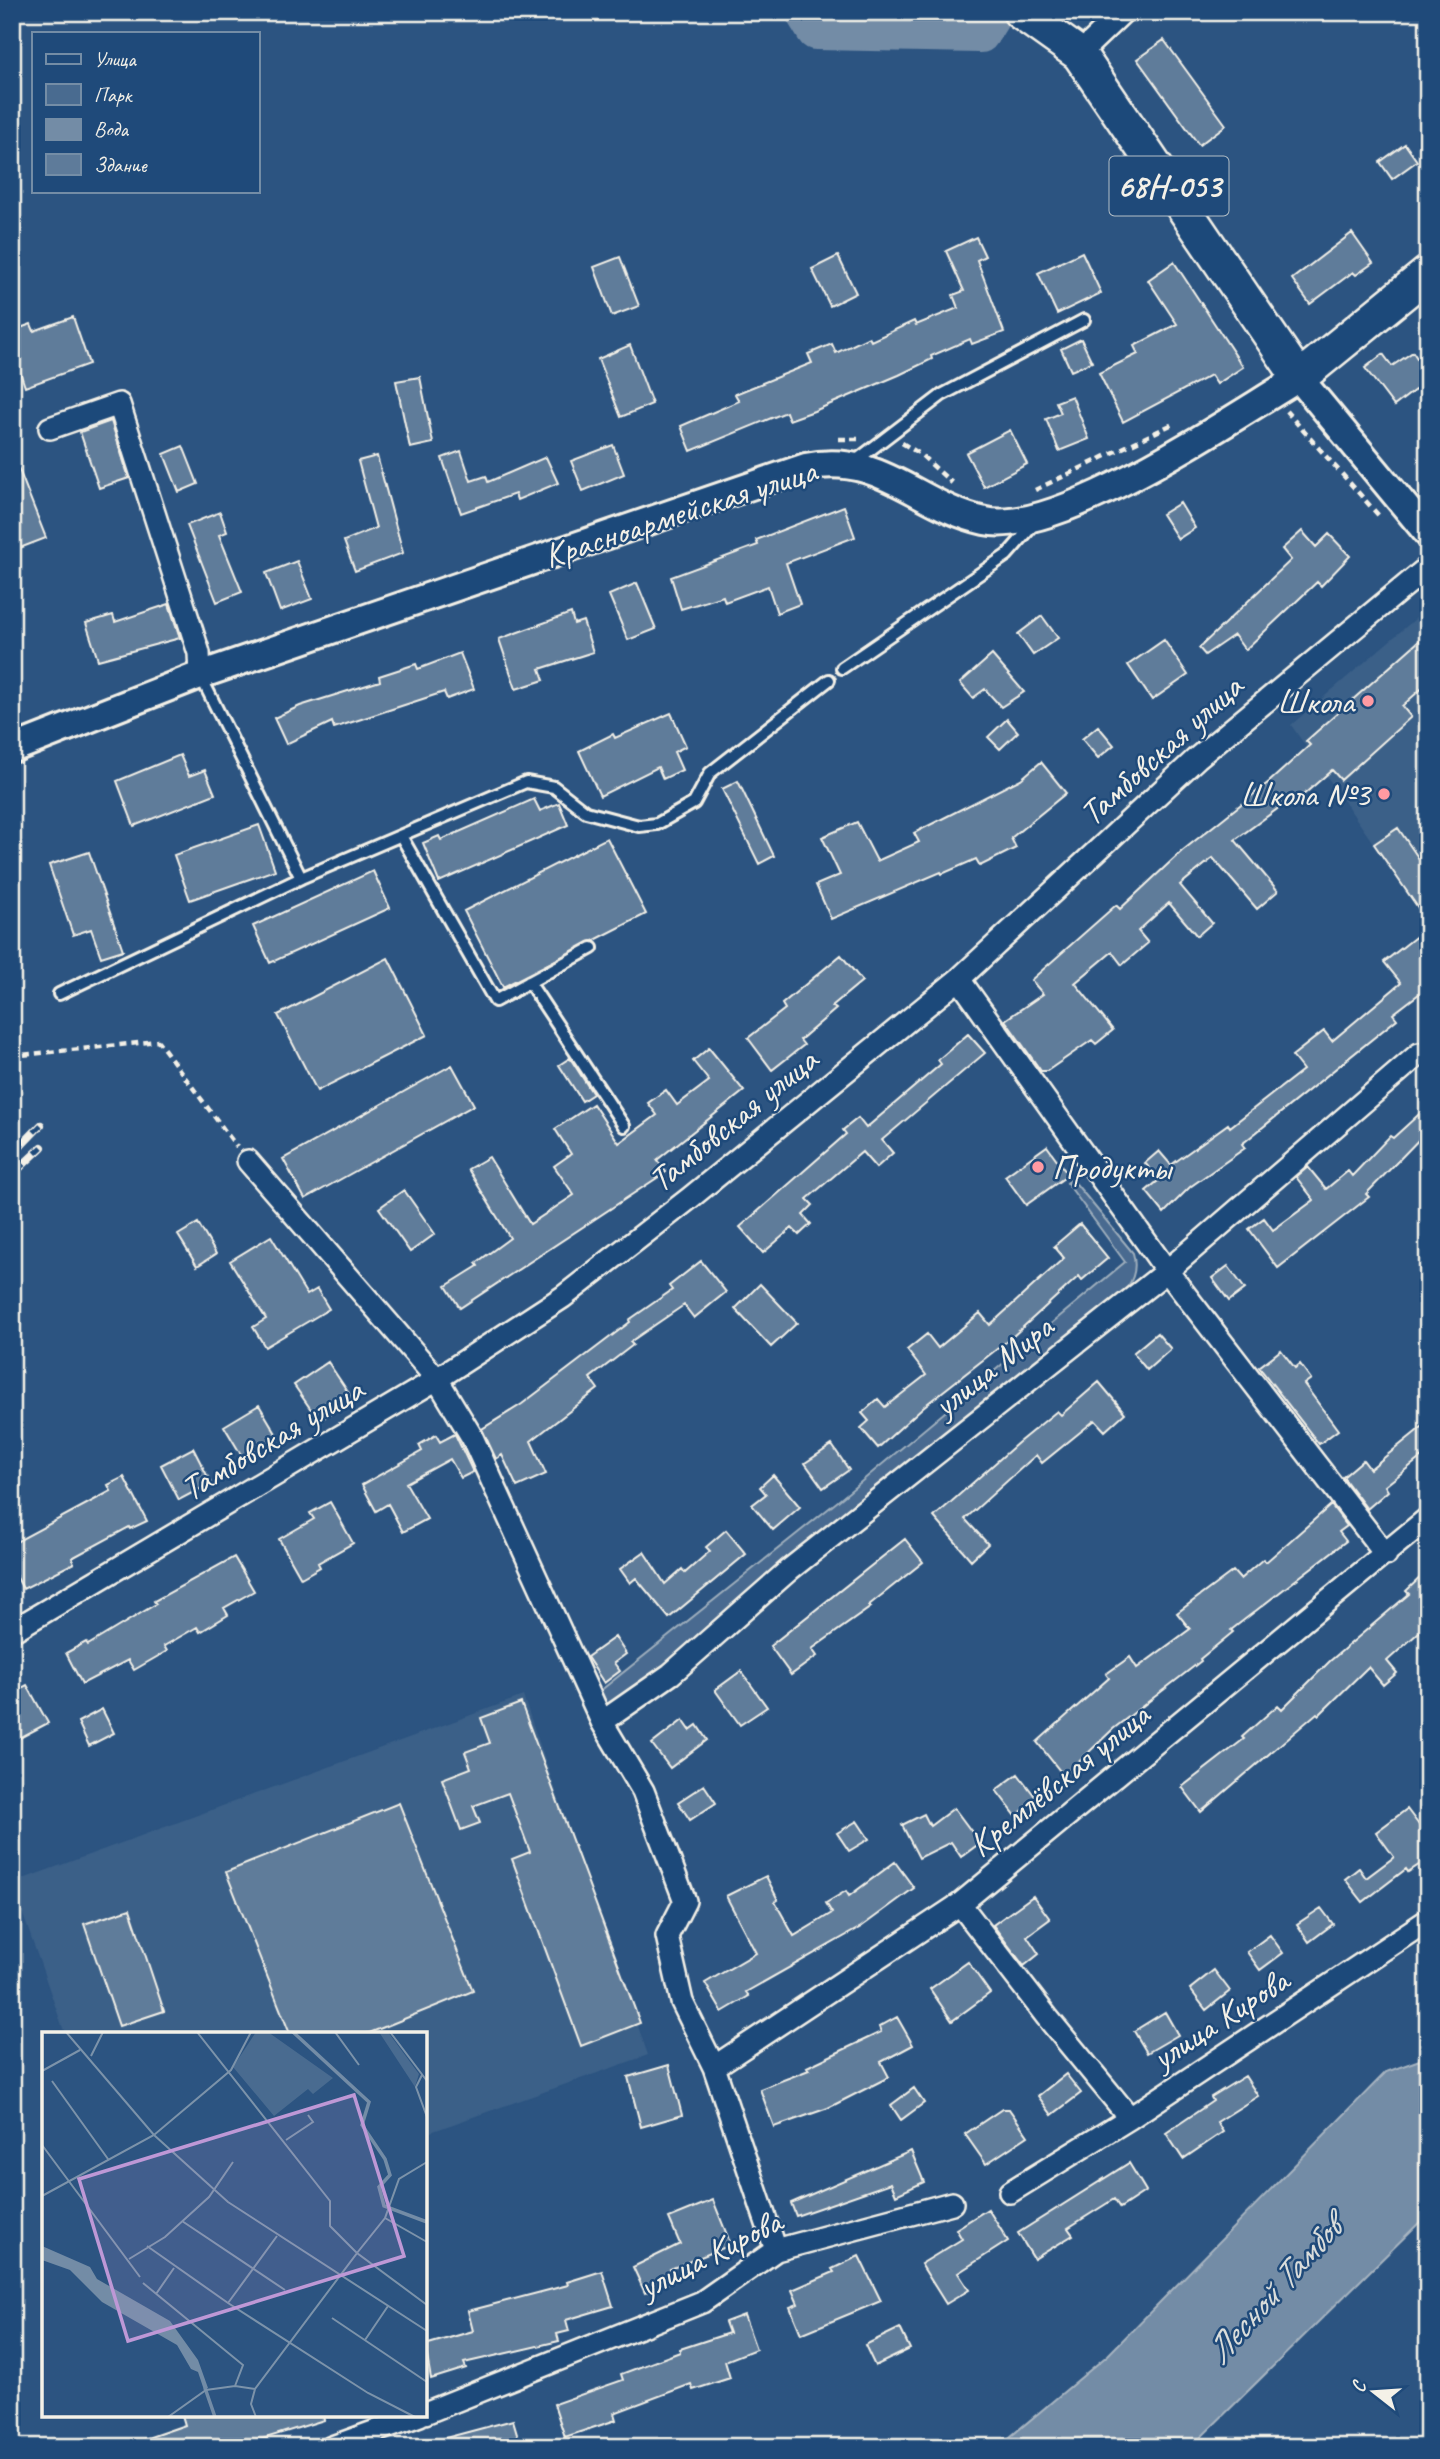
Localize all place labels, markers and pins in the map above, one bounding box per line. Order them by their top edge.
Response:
place label: Школа [1277,679,1356,724]
marker: Школа [1360,693,1376,709]
place label: Школа №3 [1240,772,1372,817]
marker: Школа №3 [1376,786,1392,802]
place label: Продукты [1052,1145,1173,1190]
marker: Продукты [1030,1159,1046,1175]

